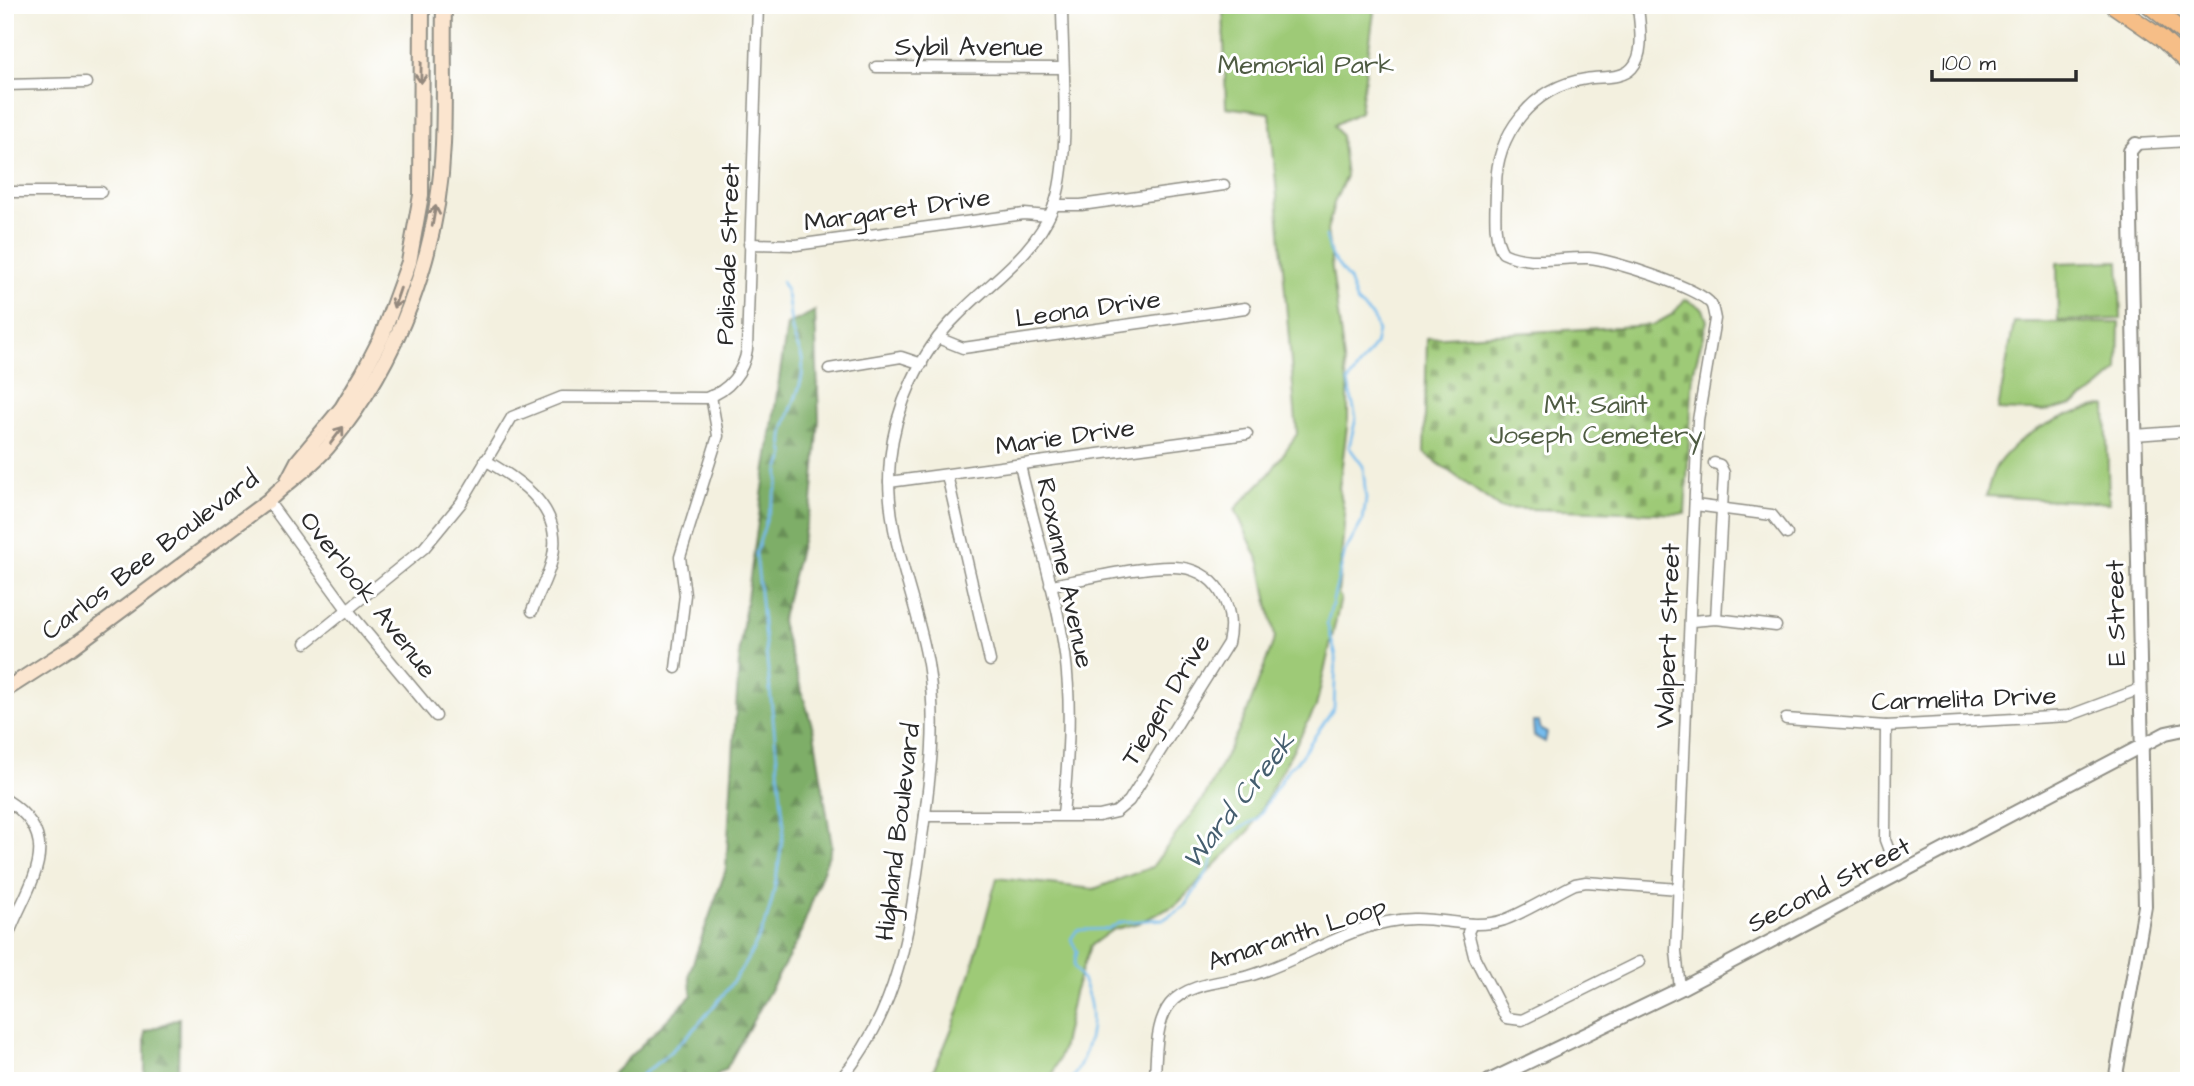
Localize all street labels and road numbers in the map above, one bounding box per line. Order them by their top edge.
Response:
street label: Sybil Avenue [895,29,1043,67]
street label: Palisade Street [707,162,749,346]
street label: Margaret Drive [802,179,993,243]
street label: Leona Drive [1013,281,1163,337]
street label: Marie Drive [993,409,1137,465]
street label: Carlos Bee Boulevard [34,461,266,649]
street label: Roxanne Avenue [1027,475,1103,671]
street label: Overlook Avenue [291,504,445,686]
street label: Walpert Street [1647,542,1689,729]
street label: E Street [2097,559,2135,666]
street label: Tiegen Drive [1113,627,1221,774]
street label: Carmelita Drive [1871,678,2057,720]
street label: Highland Boulevard [867,721,931,943]
street label: Second Street [1741,828,1917,942]
street label: Amaranth Loop [1203,888,1391,980]

